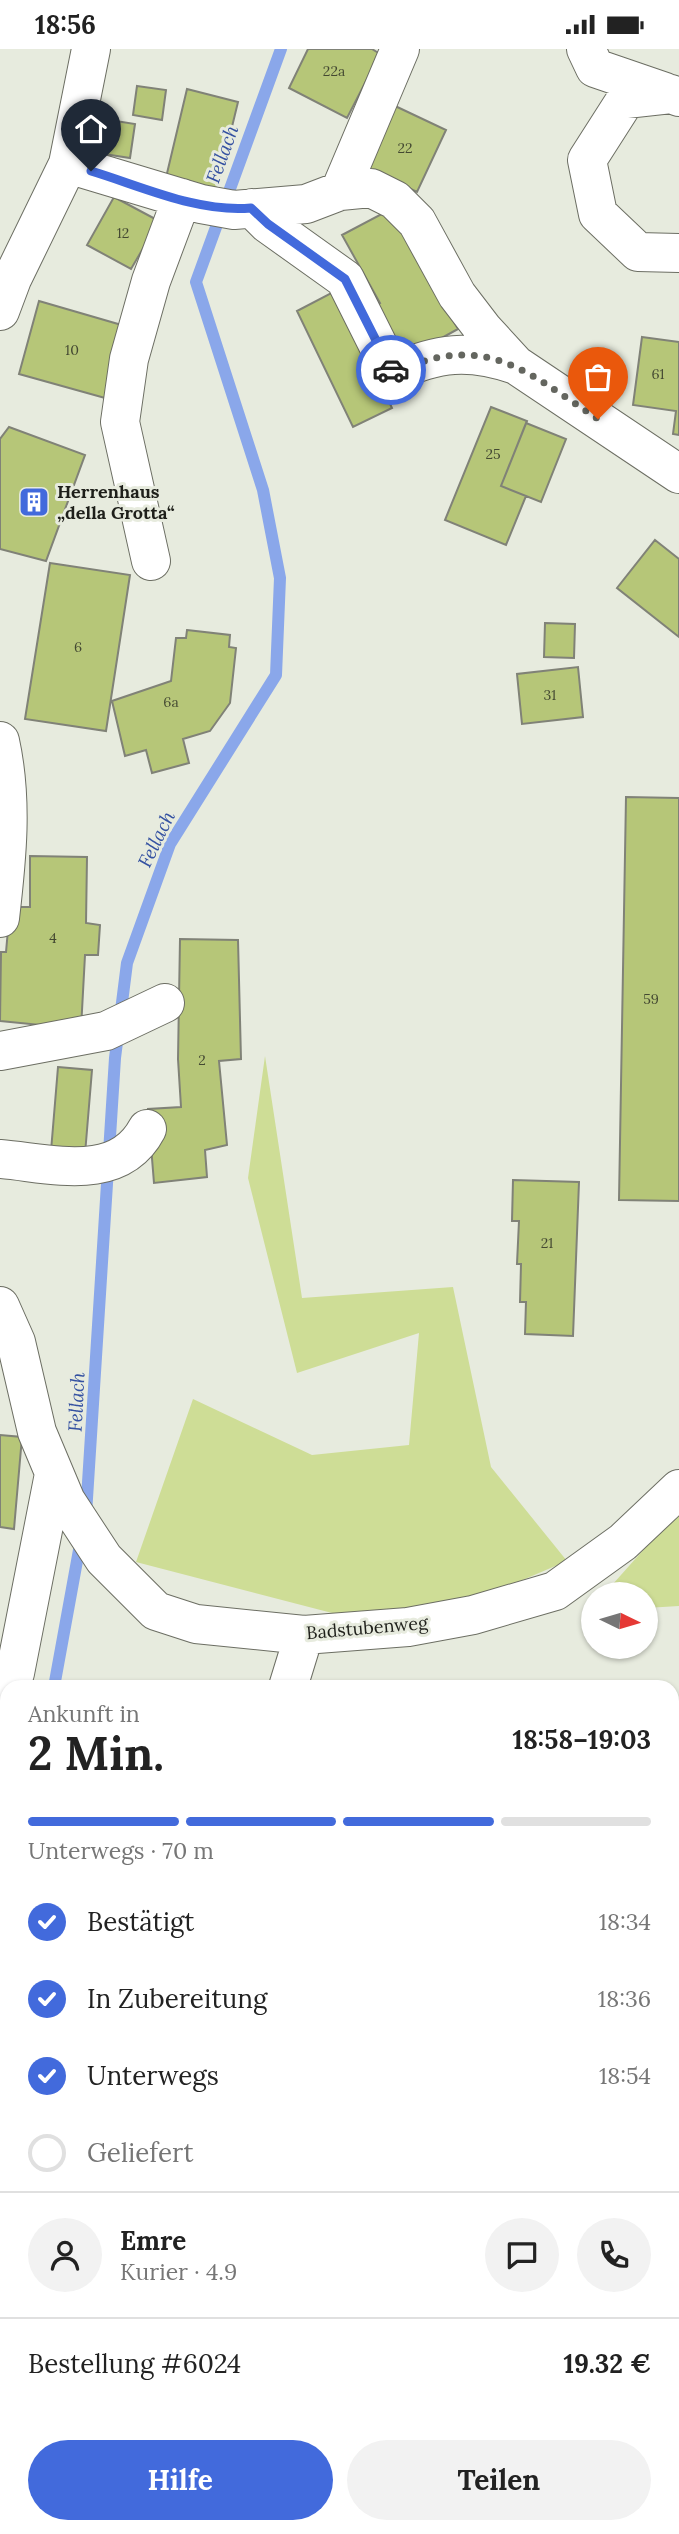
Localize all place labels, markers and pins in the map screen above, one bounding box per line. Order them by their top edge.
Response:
pin [61,99,121,171]
pin [568,347,628,419]
place label: Herrenhaus „della Grotta“ [57,480,175,524]
building icon: Herrenhaus „della Grotta“ [17,485,51,519]

